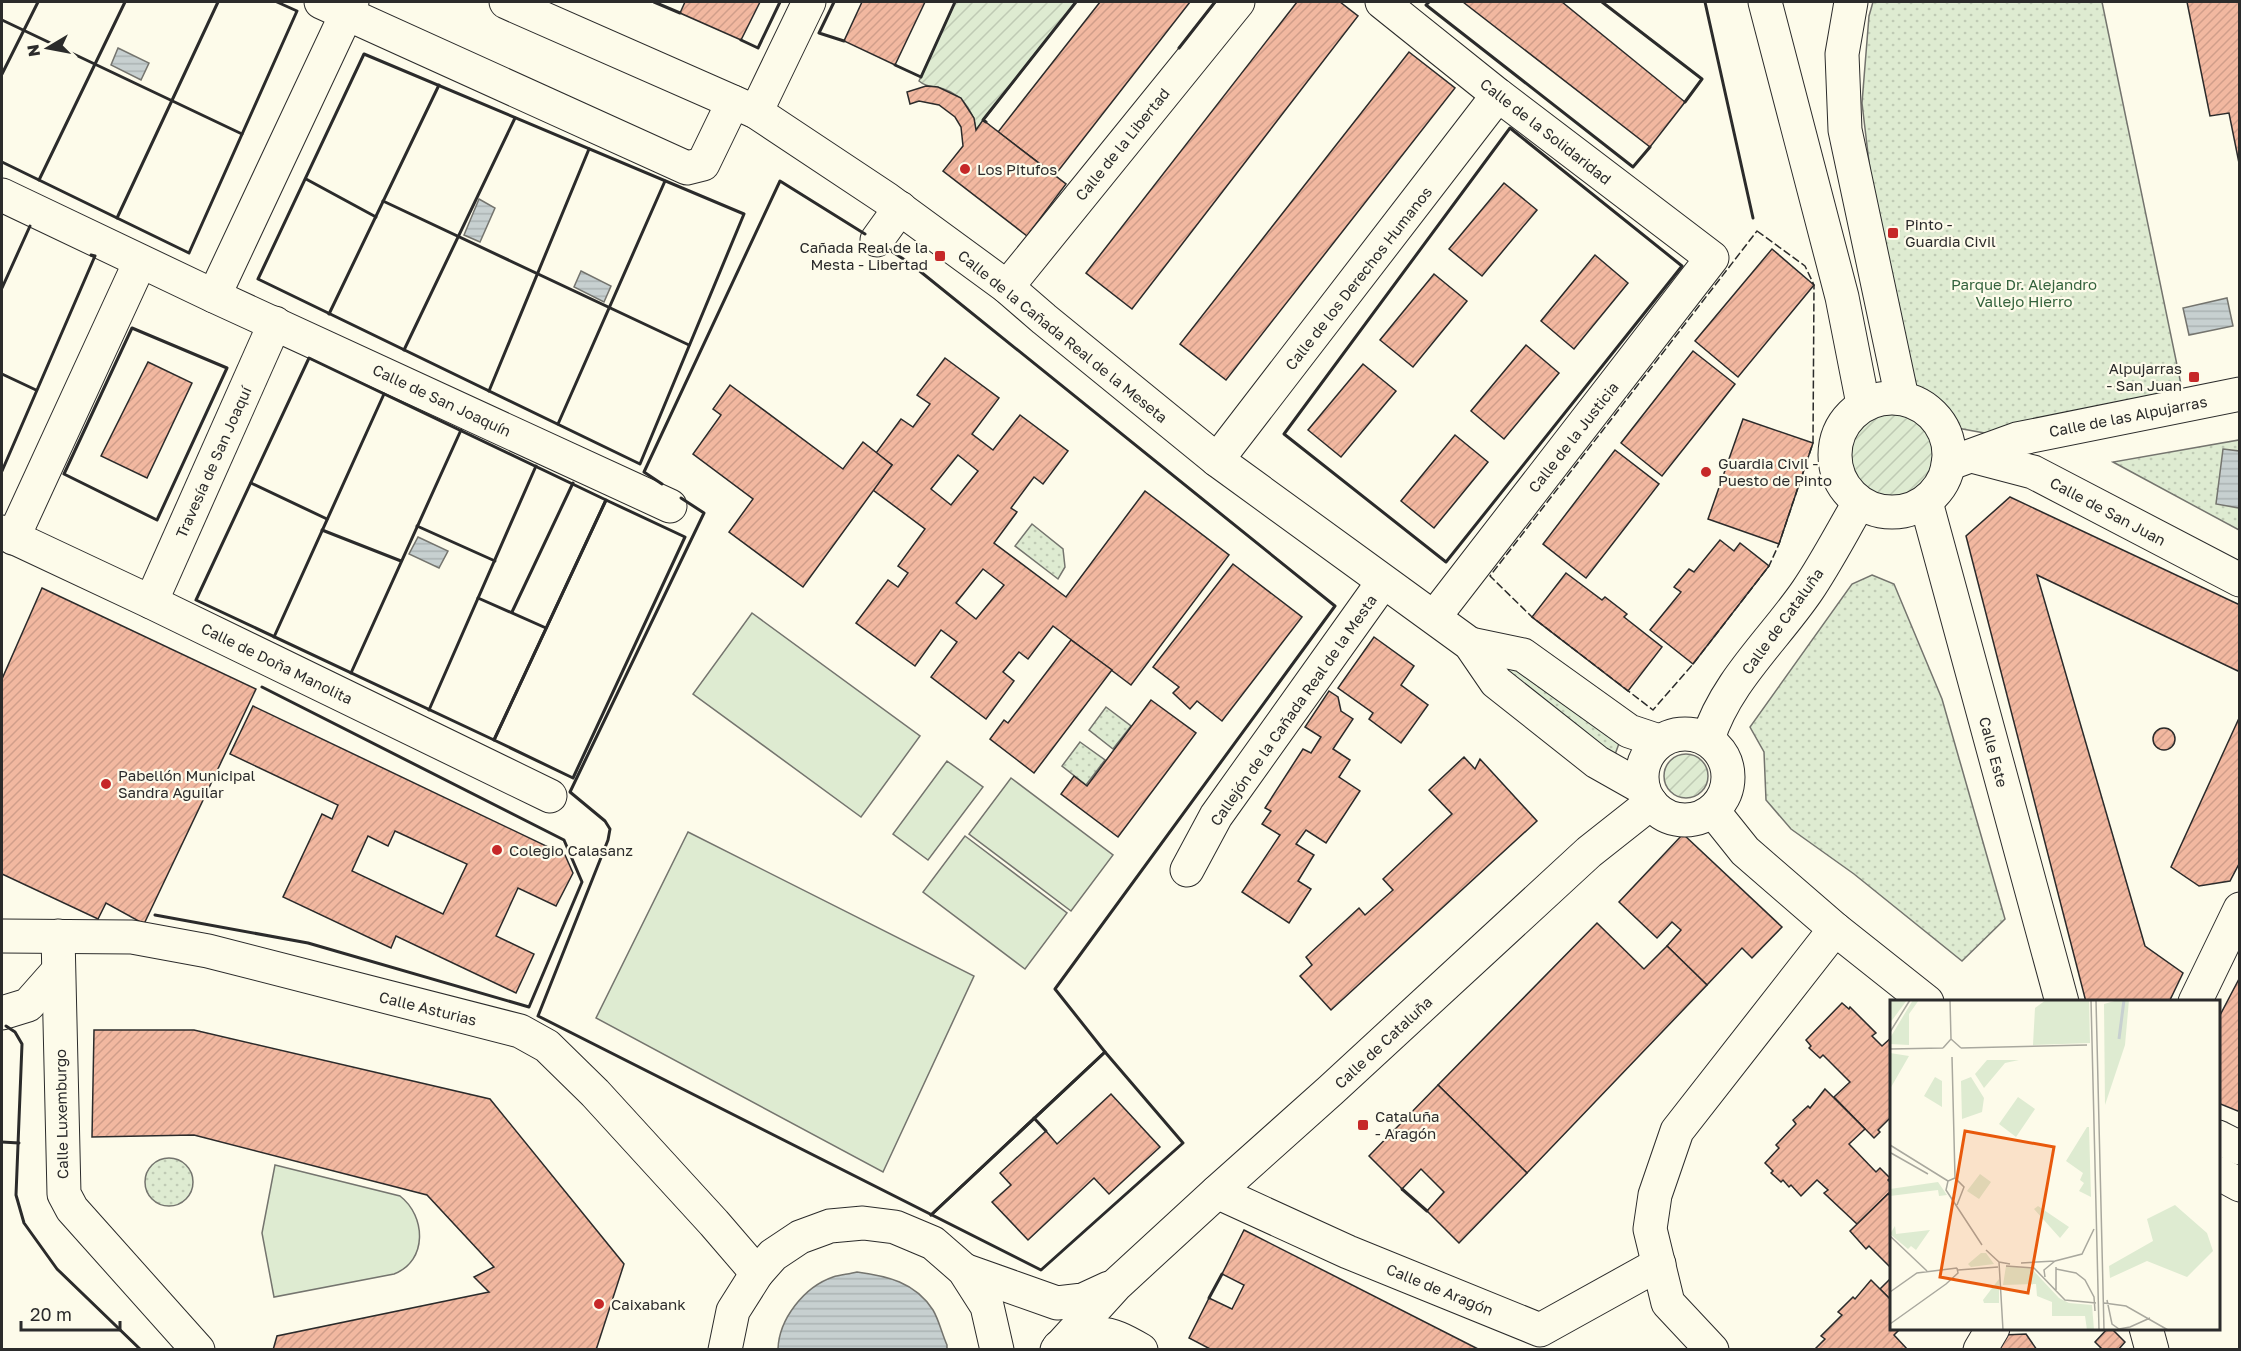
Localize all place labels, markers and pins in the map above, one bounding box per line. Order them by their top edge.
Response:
place label: Los Pitufos [977,160,1057,178]
marker: Los Pitufos [958,162,972,176]
place label: Pinto - Guardia Civil [1905,215,1996,250]
marker: Pinto - Guardia Civil [1886,226,1900,240]
place label: Cañada Real de la Mesta - Libertad [799,238,928,273]
marker: Cañada Real de la Mesta - Libertad [933,249,947,263]
place label: Alpujarras - San Juan [2106,359,2182,394]
marker: Alpujarras - San Juan [2187,370,2201,384]
place label: Guardia Civil - Puesto de Pinto [1718,454,1832,489]
marker: Guardia Civil - Puesto de Pinto [1699,465,1713,479]
place label: Pabellón Municipal Sandra Aguilar [118,766,256,801]
marker: Pabellón Municipal Sandra Aguilar [99,777,113,791]
place label: Colegio Calasanz [509,841,633,859]
marker: Colegio Calasanz [490,843,504,857]
place label: Cataluña - Aragón [1375,1107,1440,1142]
marker: Cataluña - Aragón [1356,1118,1370,1132]
place label: Caixabank [611,1295,686,1313]
marker: Caixabank [592,1297,606,1311]

